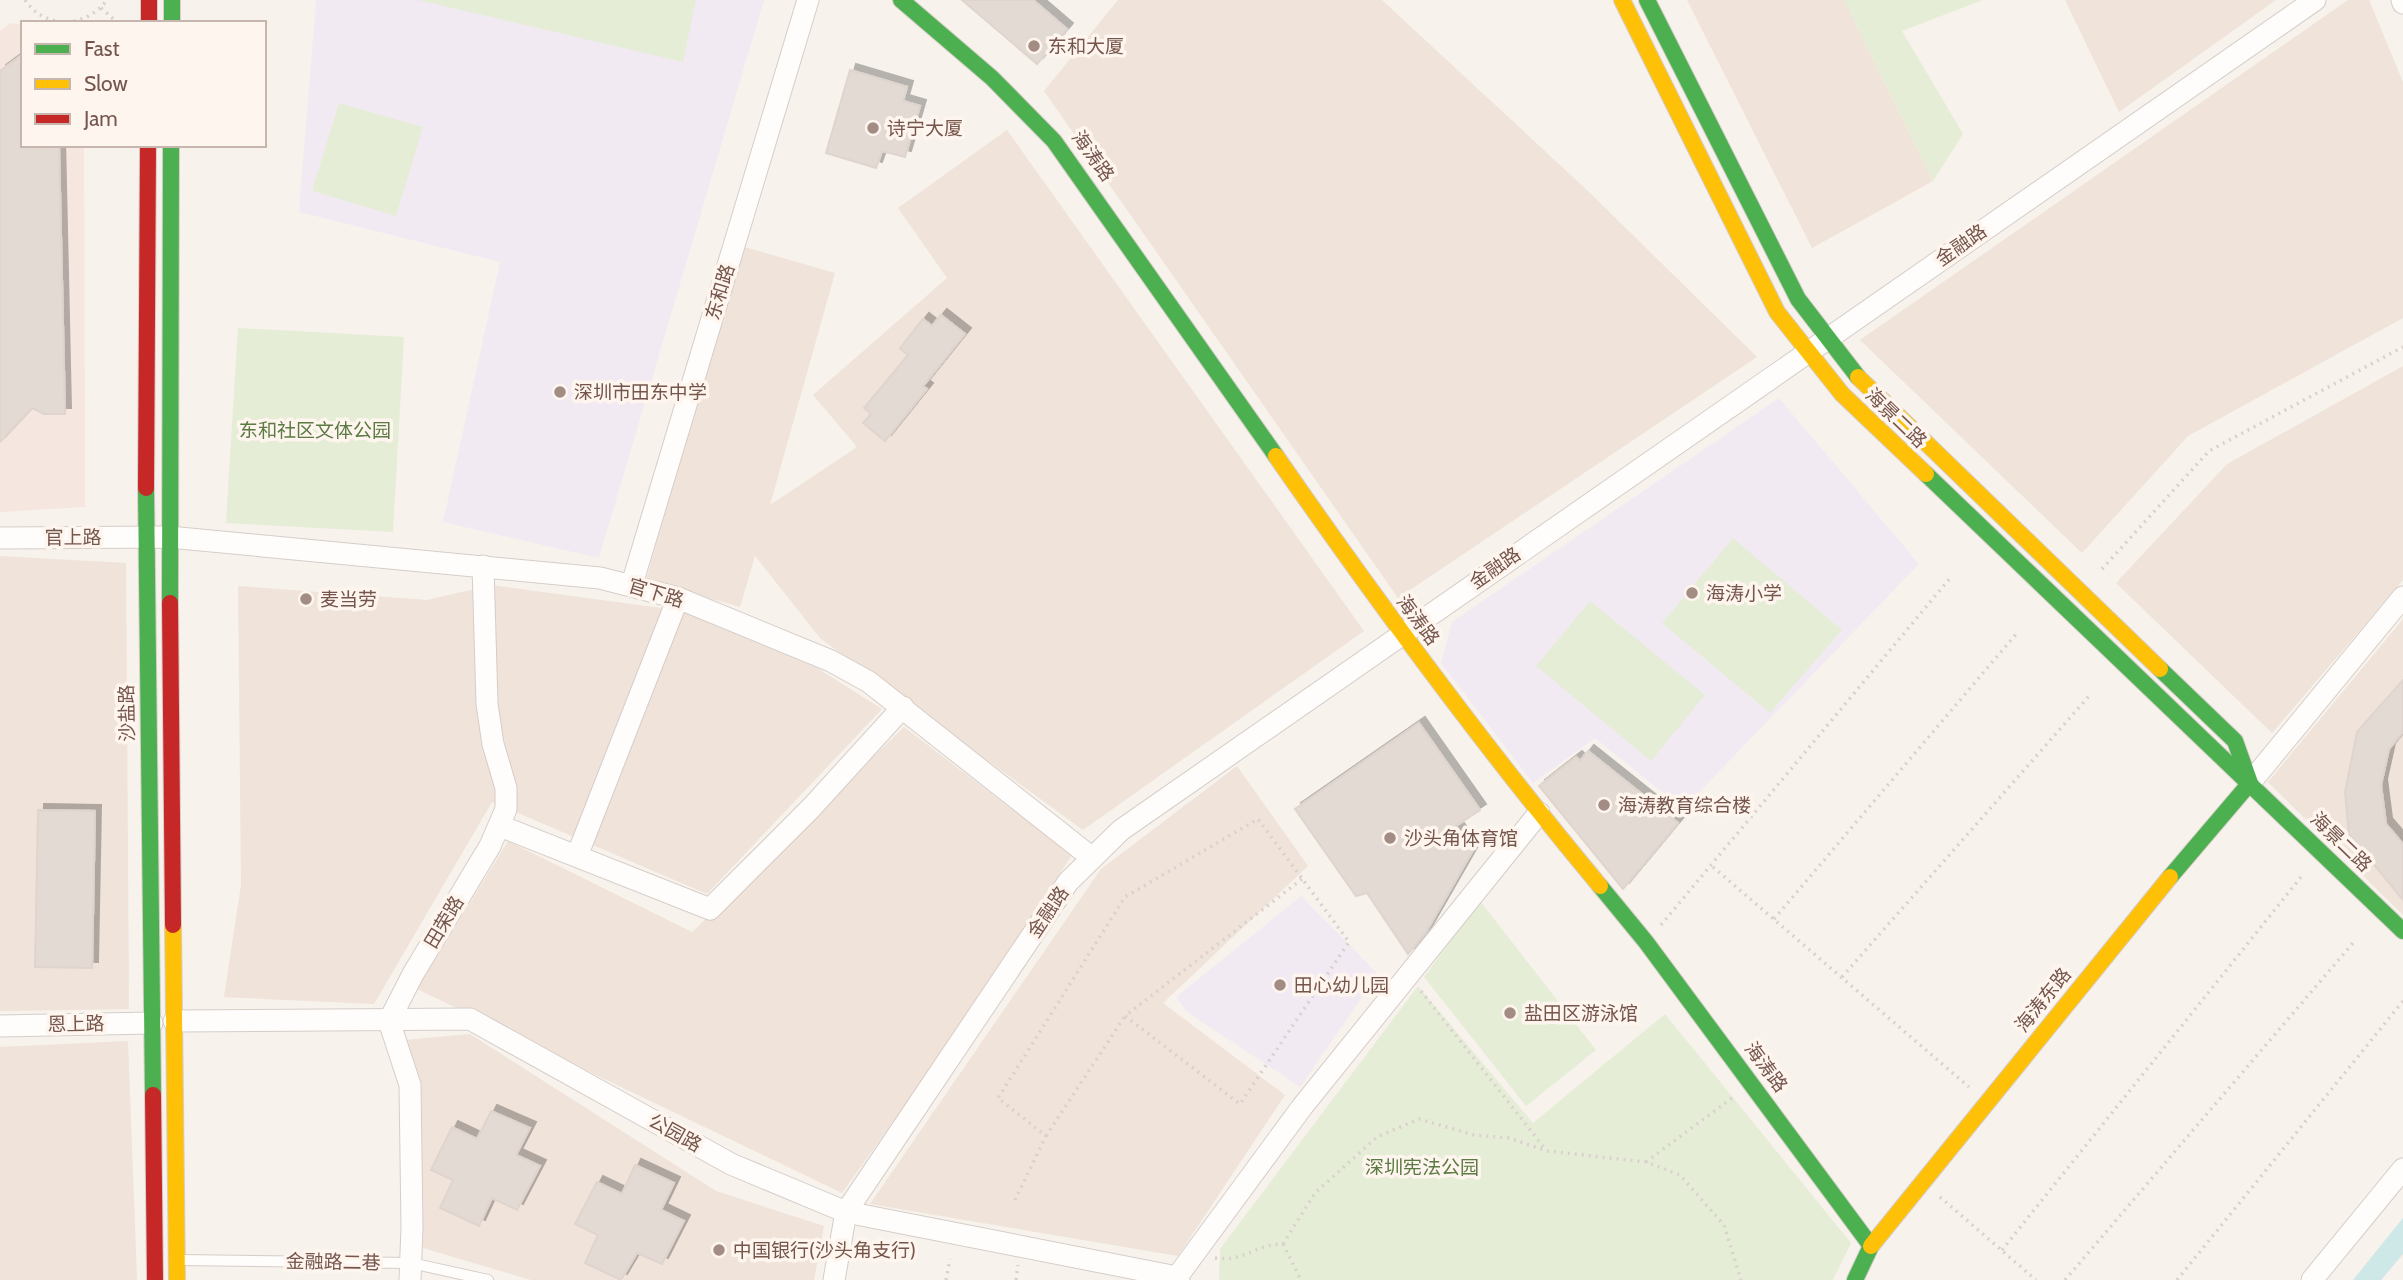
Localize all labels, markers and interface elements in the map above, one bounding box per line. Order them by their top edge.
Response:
legend [21,21,266,147]
place label: 东和大厦 [1048,35,1124,58]
text: Fast [84,36,120,61]
marker: 东和大厦 [1026,38,1042,54]
text: Slow [84,71,128,96]
text: Jam [83,106,118,131]
place label: 诗宁大厦 [887,117,963,140]
marker: 诗宁大厦 [865,120,881,136]
street label: 海涛路 [1067,126,1119,186]
street label: 金融路 [1931,219,1991,271]
street label: 东和路 [701,261,739,323]
place label: 深圳市田东中学 [574,381,707,404]
street label: 海景二路 [1861,383,1931,453]
marker: 深圳市田东中学 [552,384,568,400]
park label: 东和社区文体公园 [239,419,391,442]
street label: 官上路 [44,526,102,549]
street label: 金融路 [1465,542,1525,594]
street label: 官下路 [625,574,687,612]
place label: 海涛小学 [1706,582,1782,605]
marker: 海涛小学 [1684,585,1700,601]
place label: 麦当劳 [320,588,377,611]
street label: 海涛路 [1392,590,1444,650]
marker: 麦当劳 [298,591,314,607]
street label: 沙盐路 [115,684,139,742]
place label: 海涛教育综合楼 [1618,794,1751,817]
marker: 海涛教育综合楼 [1596,797,1612,813]
street label: 海景二路 [2306,807,2376,877]
place label: 沙头角体育馆 [1404,827,1518,850]
marker: 沙头角体育馆 [1382,830,1398,846]
street label: 金融路 [1023,882,1073,942]
street label: 田荣路 [419,892,469,952]
street label: 海涛东路 [2010,963,2076,1037]
place label: 田心幼儿园 [1294,974,1389,997]
marker: 田心幼儿园 [1272,977,1288,993]
place label: 盐田区游泳馆 [1524,1002,1638,1025]
marker: 盐田区游泳馆 [1502,1005,1518,1021]
street label: 恩上路 [47,1012,105,1036]
street label: 海涛路 [1740,1037,1792,1097]
street label: 公园路 [644,1109,706,1157]
park label: 深圳宪法公园 [1365,1156,1479,1179]
place label: 中国银行(沙头角支行) [733,1239,916,1262]
marker: 中国银行(沙头角支行) [711,1242,727,1258]
street label: 金融路二巷 [285,1250,381,1274]

